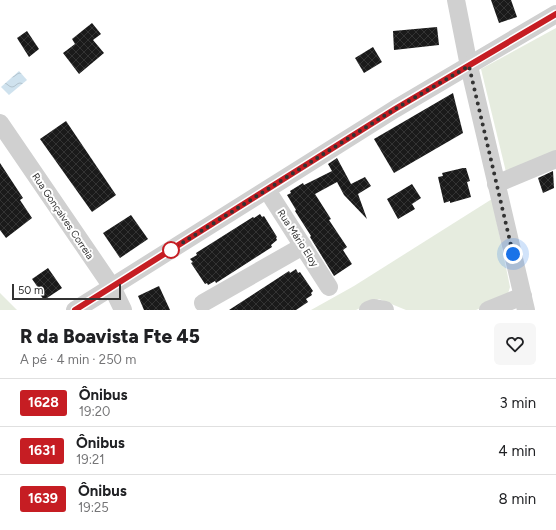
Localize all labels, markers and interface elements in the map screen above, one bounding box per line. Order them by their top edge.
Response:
street label: Rua Gonçalves Correia [29,170,97,262]
street label: Rua Mário Eloy [275,207,322,270]
unlabelled marker [162,241,180,259]
your location [503,244,523,264]
scale bar [12,282,121,301]
text: 50 m [18,284,43,297]
button: heart [494,323,536,365]
text: R da Boavista Fte 45 [20,325,200,348]
text: A pé · 4 min · 250 m [20,352,136,367]
text: Ônibus [79,386,127,404]
text: 1628 [28,394,59,411]
text: 3 min [500,394,536,412]
text: 19:20 [79,404,110,419]
text: Ônibus [76,434,125,452]
text: 1631 [28,442,56,459]
text: 4 min [498,442,536,460]
text: 19:21 [76,452,105,467]
text: Ônibus [78,482,127,500]
text: 1639 [28,490,58,507]
text: 8 min [498,490,536,508]
text: 19:25 [78,500,109,515]

